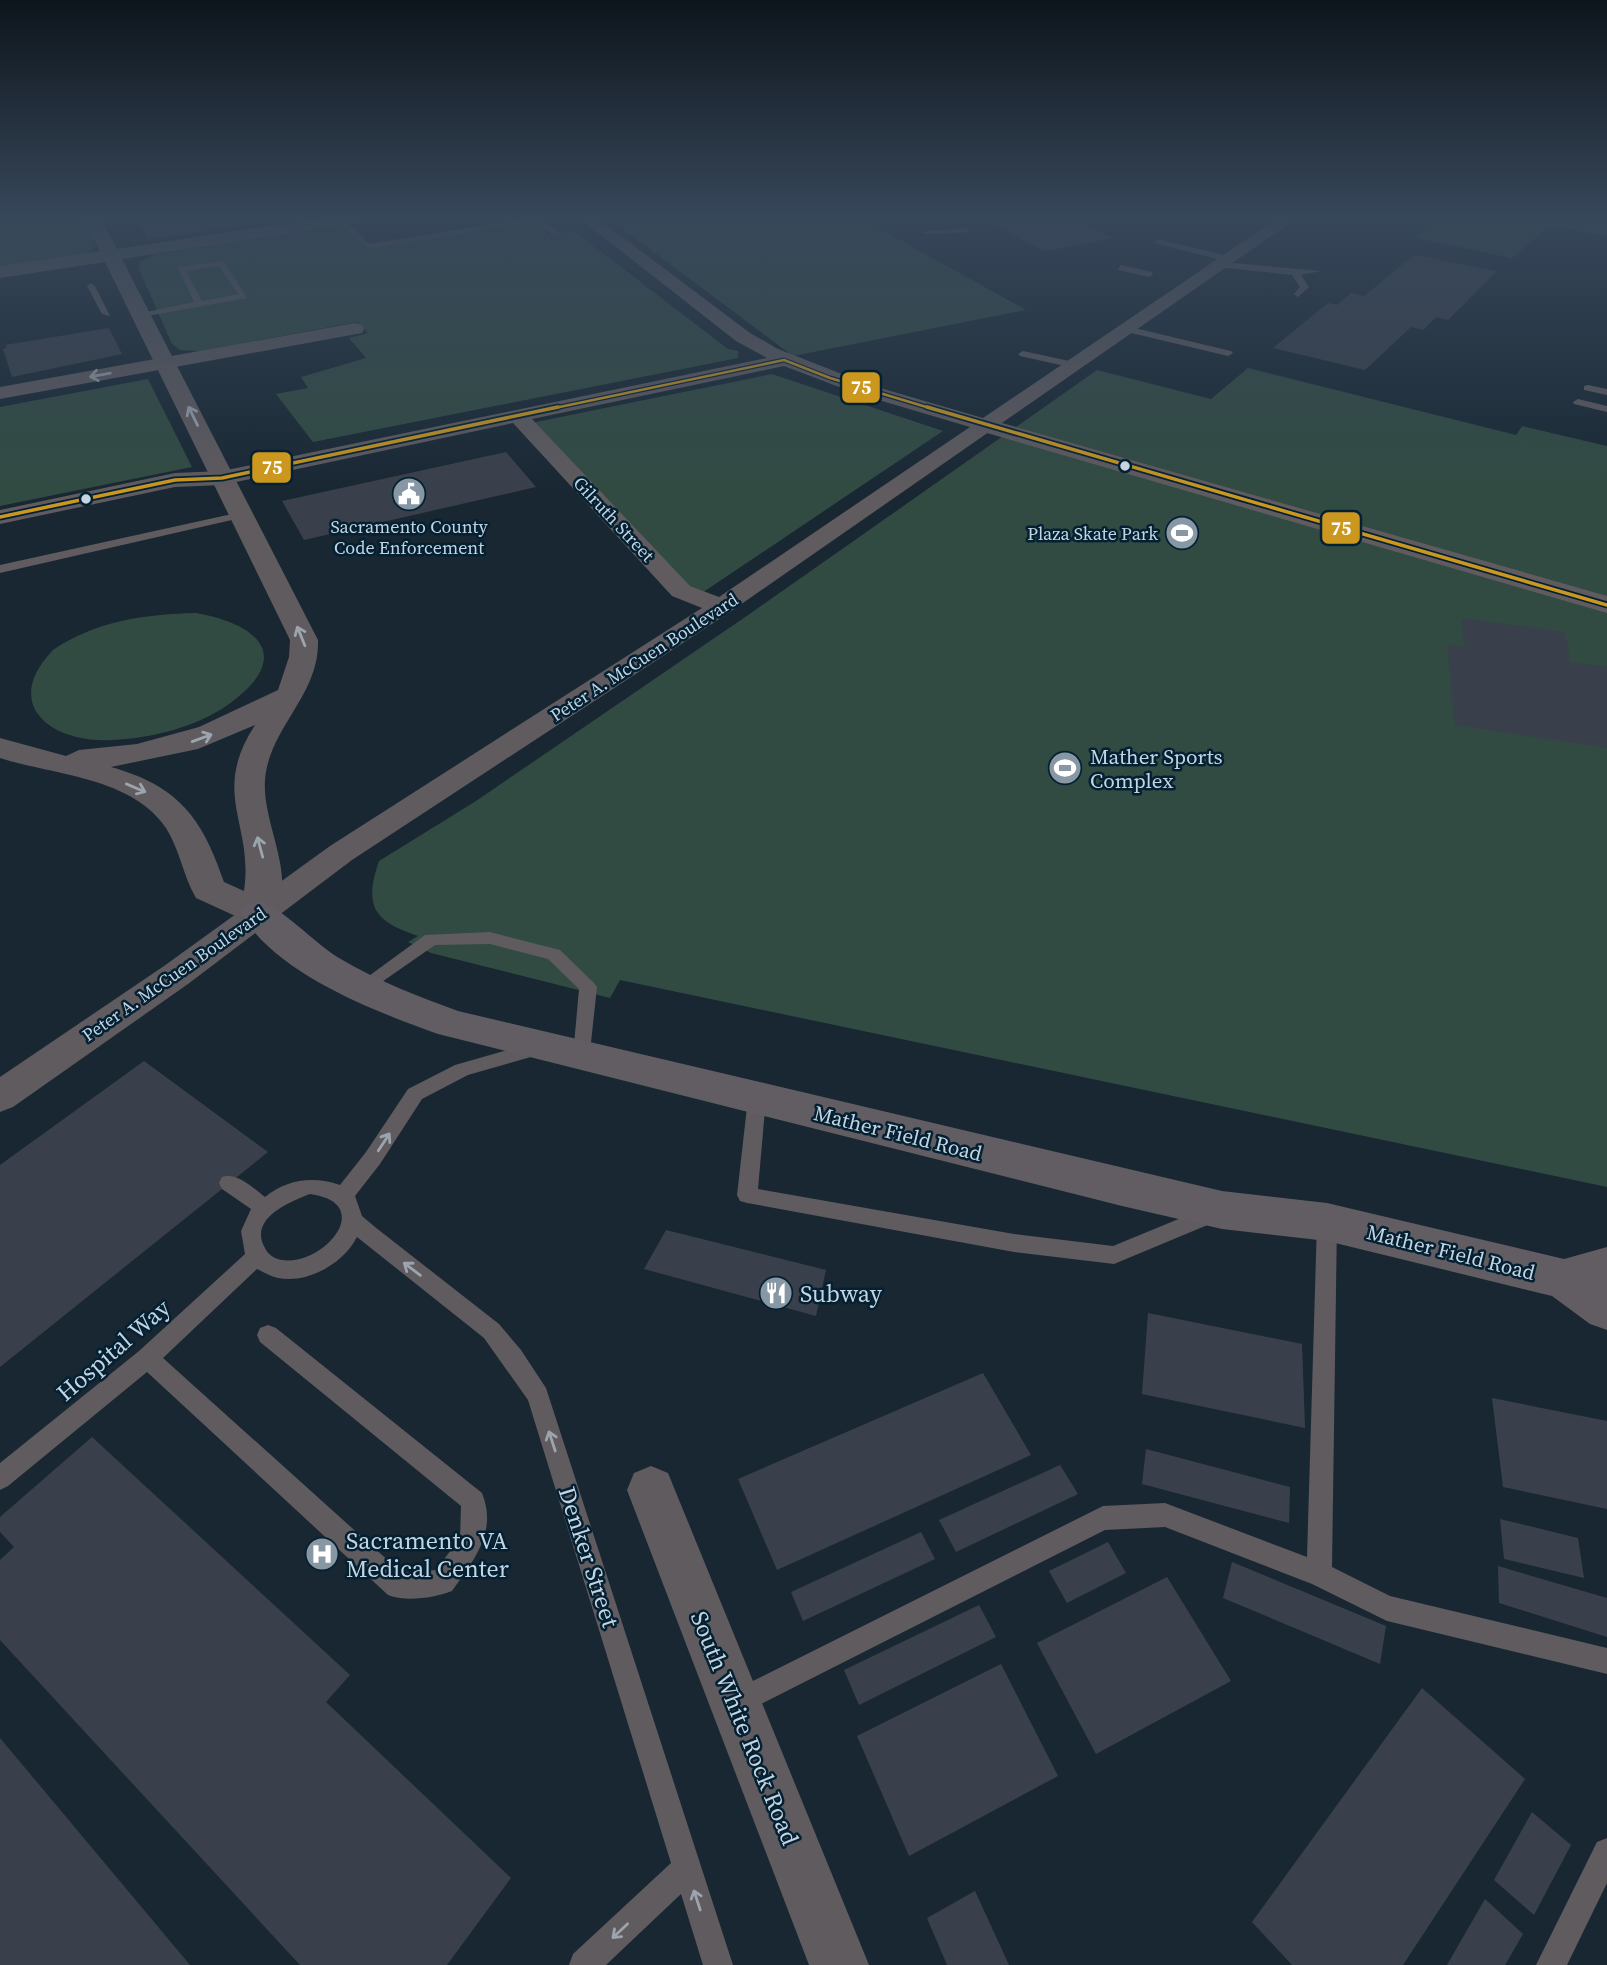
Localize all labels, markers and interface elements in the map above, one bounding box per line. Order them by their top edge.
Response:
one-way arrow [89,369,112,382]
line badge: 75 [841,371,881,404]
text: 75 [851,374,871,400]
one-way arrow [186,406,199,427]
line badge: 75 [251,451,292,484]
text: 75 [262,454,282,480]
unlabelled marker [1118,459,1132,473]
street label: Gilruth Street [568,471,660,567]
public building icon: Sacramento County Code Enforcement [390,475,428,513]
unlabelled marker [79,492,93,506]
line badge: 75 [1321,511,1361,545]
place label: Sacramento County Code Enforcement [330,514,488,560]
sports icon: Plaza Skate Park [1163,514,1201,552]
text: 75 [1331,515,1351,541]
place label: Plaza Skate Park [1027,521,1158,546]
street label: Peter A. McCuen Boulevard [545,587,743,727]
one-way arrow [293,626,306,647]
one-way arrow [190,731,212,743]
place label: Mather Sports Complex [1090,742,1223,795]
sports icon: Mather Sports Complex [1046,749,1084,787]
one-way arrow [124,782,146,795]
one-way arrow [253,836,266,859]
street label: Peter A. McCuen Boulevard [77,901,271,1047]
street label: Mather Field Road [811,1098,985,1168]
one-way arrow [377,1132,391,1152]
street label: Mather Field Road [1364,1217,1538,1287]
one-way arrow [404,1262,422,1277]
restaurant icon: Subway [757,1274,795,1312]
place label: Subway [800,1277,883,1310]
street label: Hospital Way [49,1291,177,1409]
one-way arrow [545,1430,558,1452]
street label: Denker Street [551,1482,627,1632]
place label: Sacramento VA Medical Center [346,1524,509,1585]
hospital icon: Sacramento VA Medical Center [303,1535,341,1573]
street label: South White Rock Road [683,1606,807,1850]
one-way arrow [690,1889,703,1911]
one-way arrow [612,1923,629,1940]

